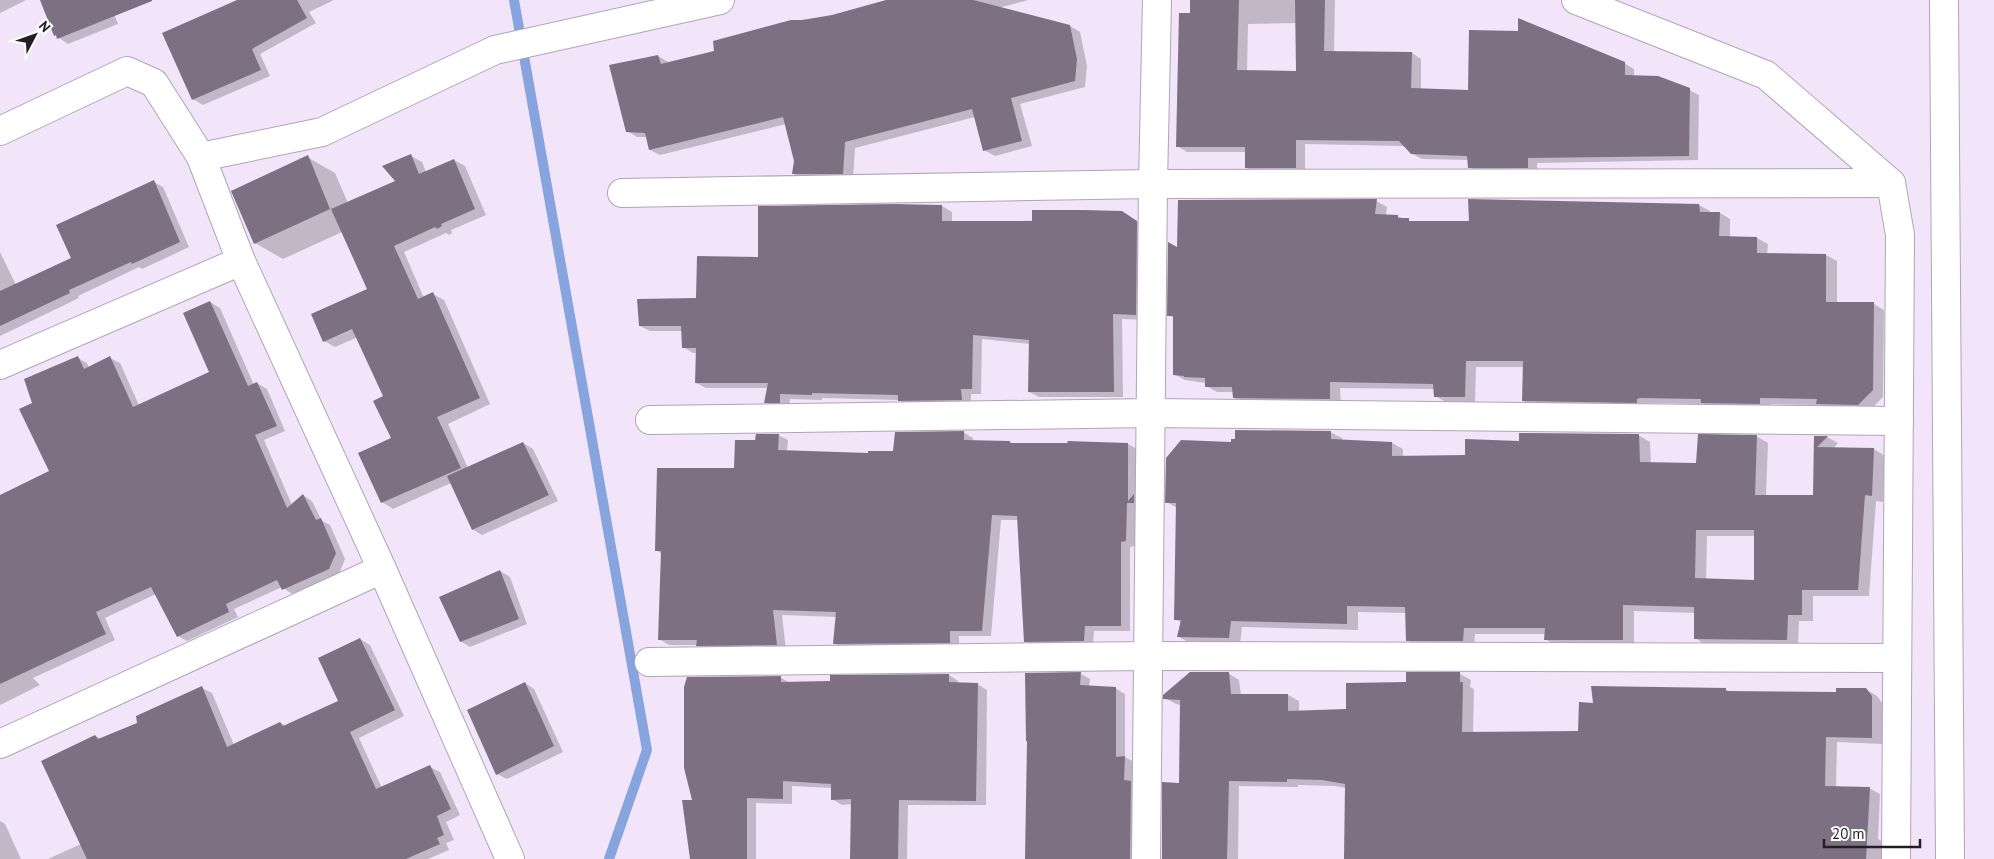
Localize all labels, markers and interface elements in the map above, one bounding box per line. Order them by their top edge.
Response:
north arrow [10,10,60,60]
text: N [35,17,55,36]
scale bar [1824,816,1920,848]
text: 20 m [1832,824,1865,843]

